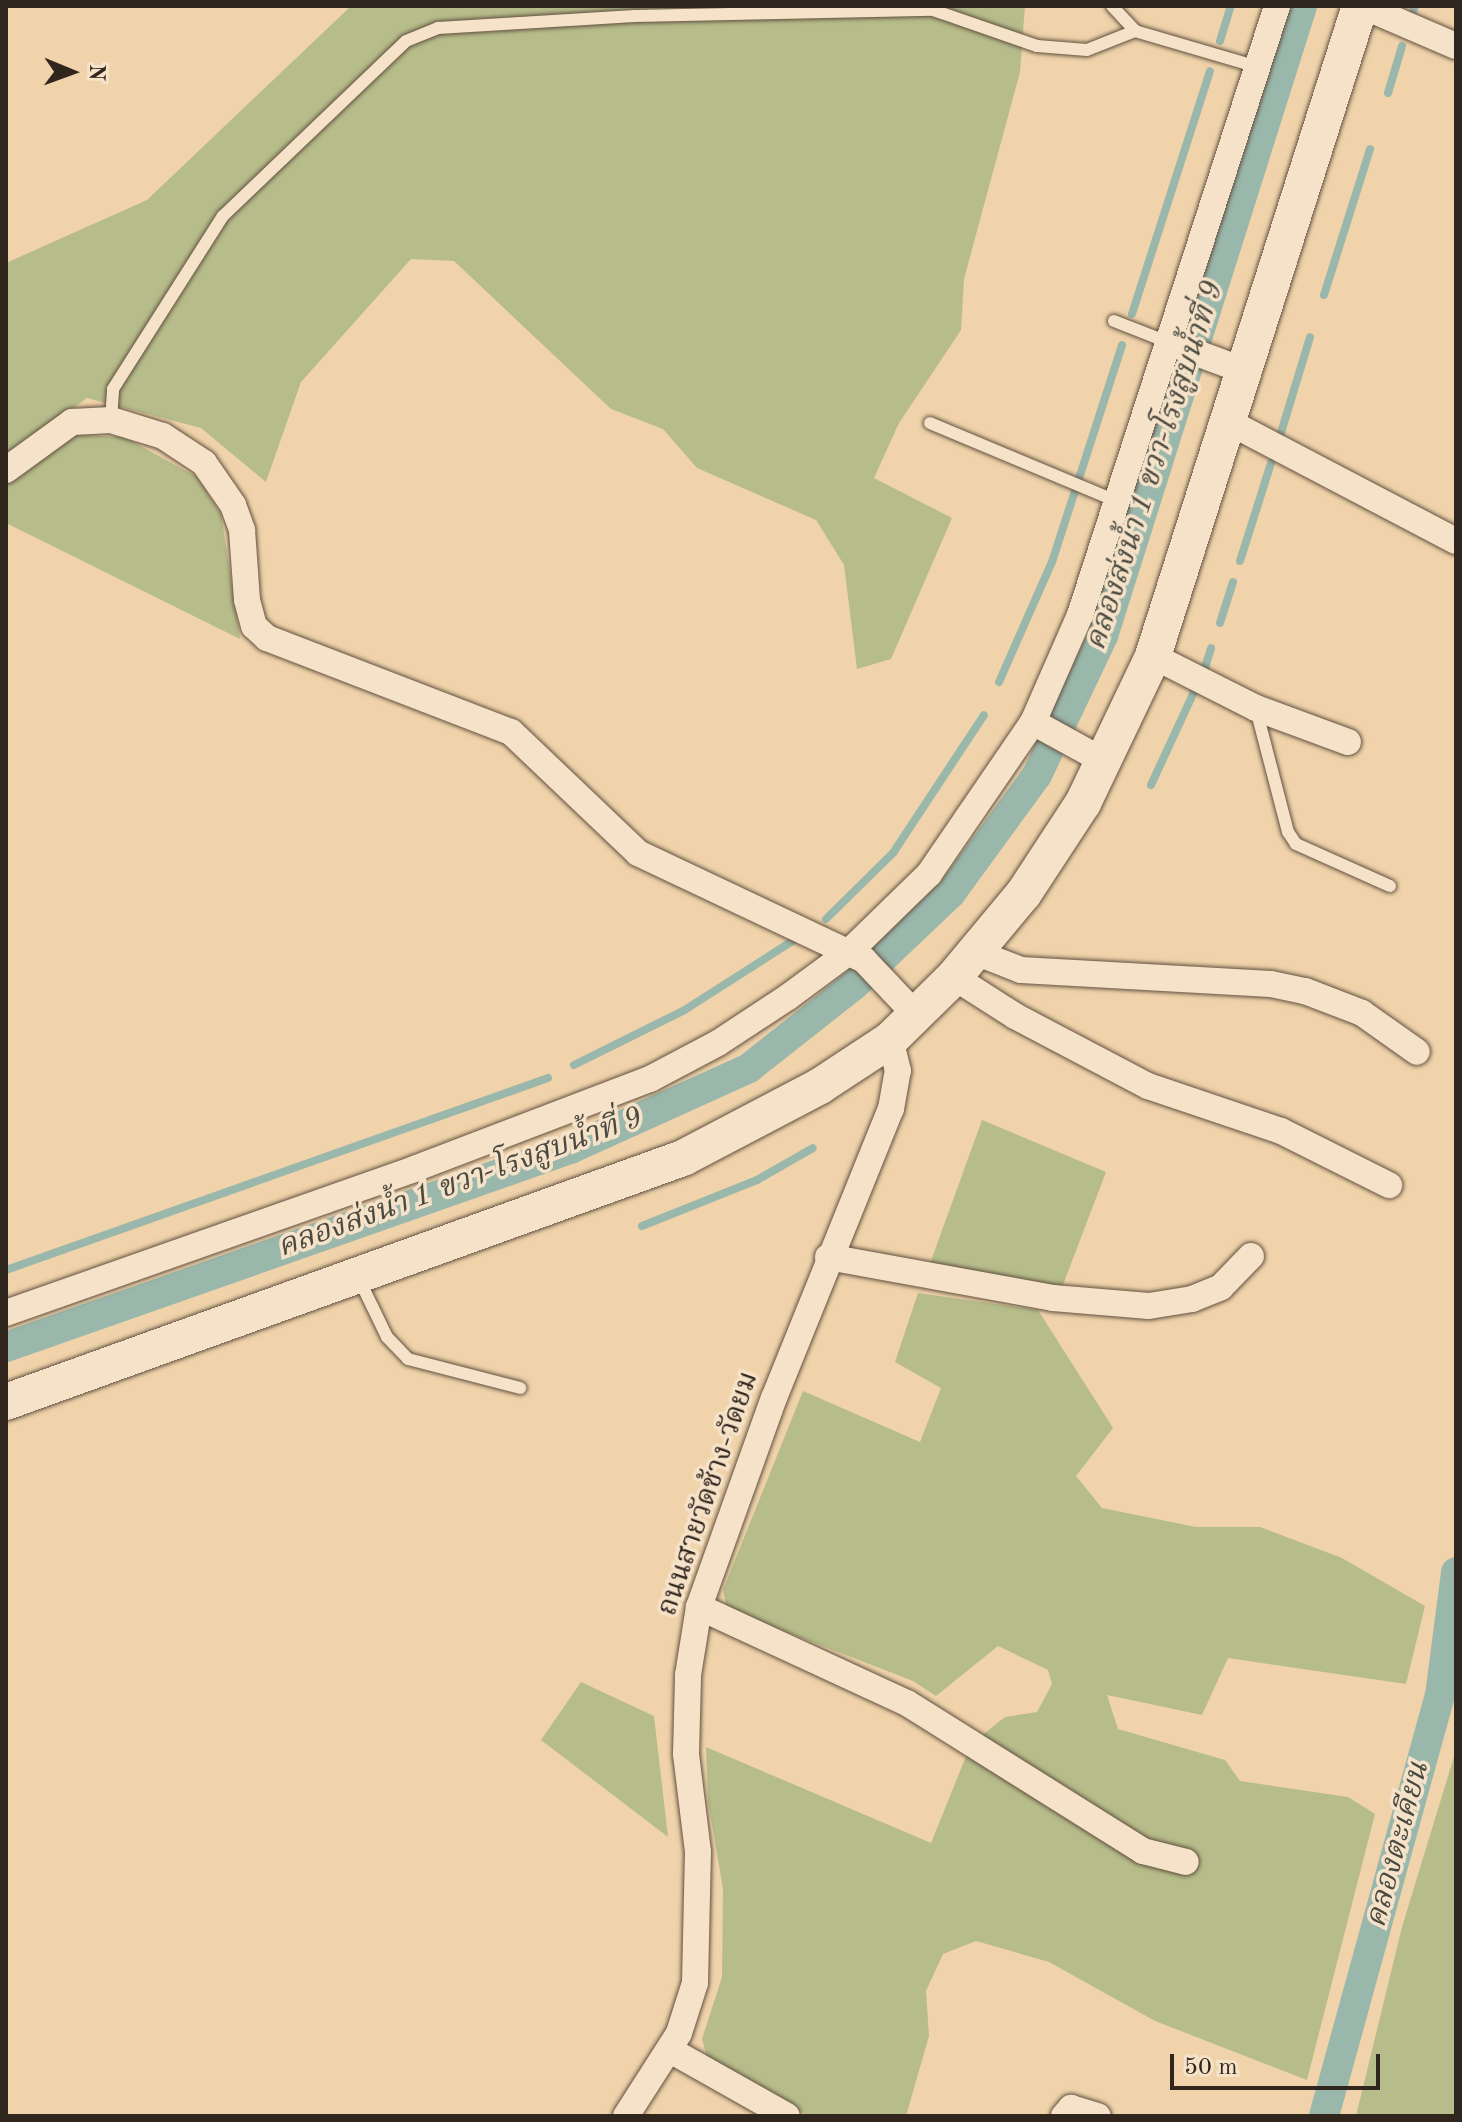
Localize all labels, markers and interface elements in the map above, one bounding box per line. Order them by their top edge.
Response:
north arrow [32,32,112,112]
text: N [85,64,107,81]
water label: คลองส่งน้ำ 1 ขวา-โรงสูบน้ำที่ 9 [1078,277,1232,655]
water label: คลองส่งน้ำ 1 ขวา-โรงสูบน้ำที่ 9 [273,1100,647,1266]
street label: ถนนสายวัดช้าง-วัดยม [651,1368,767,1620]
water label: คลองตะเคียน [1359,1758,1437,1932]
scale bar [1174,2038,1384,2088]
text: 50 m [1184,2056,1238,2080]

